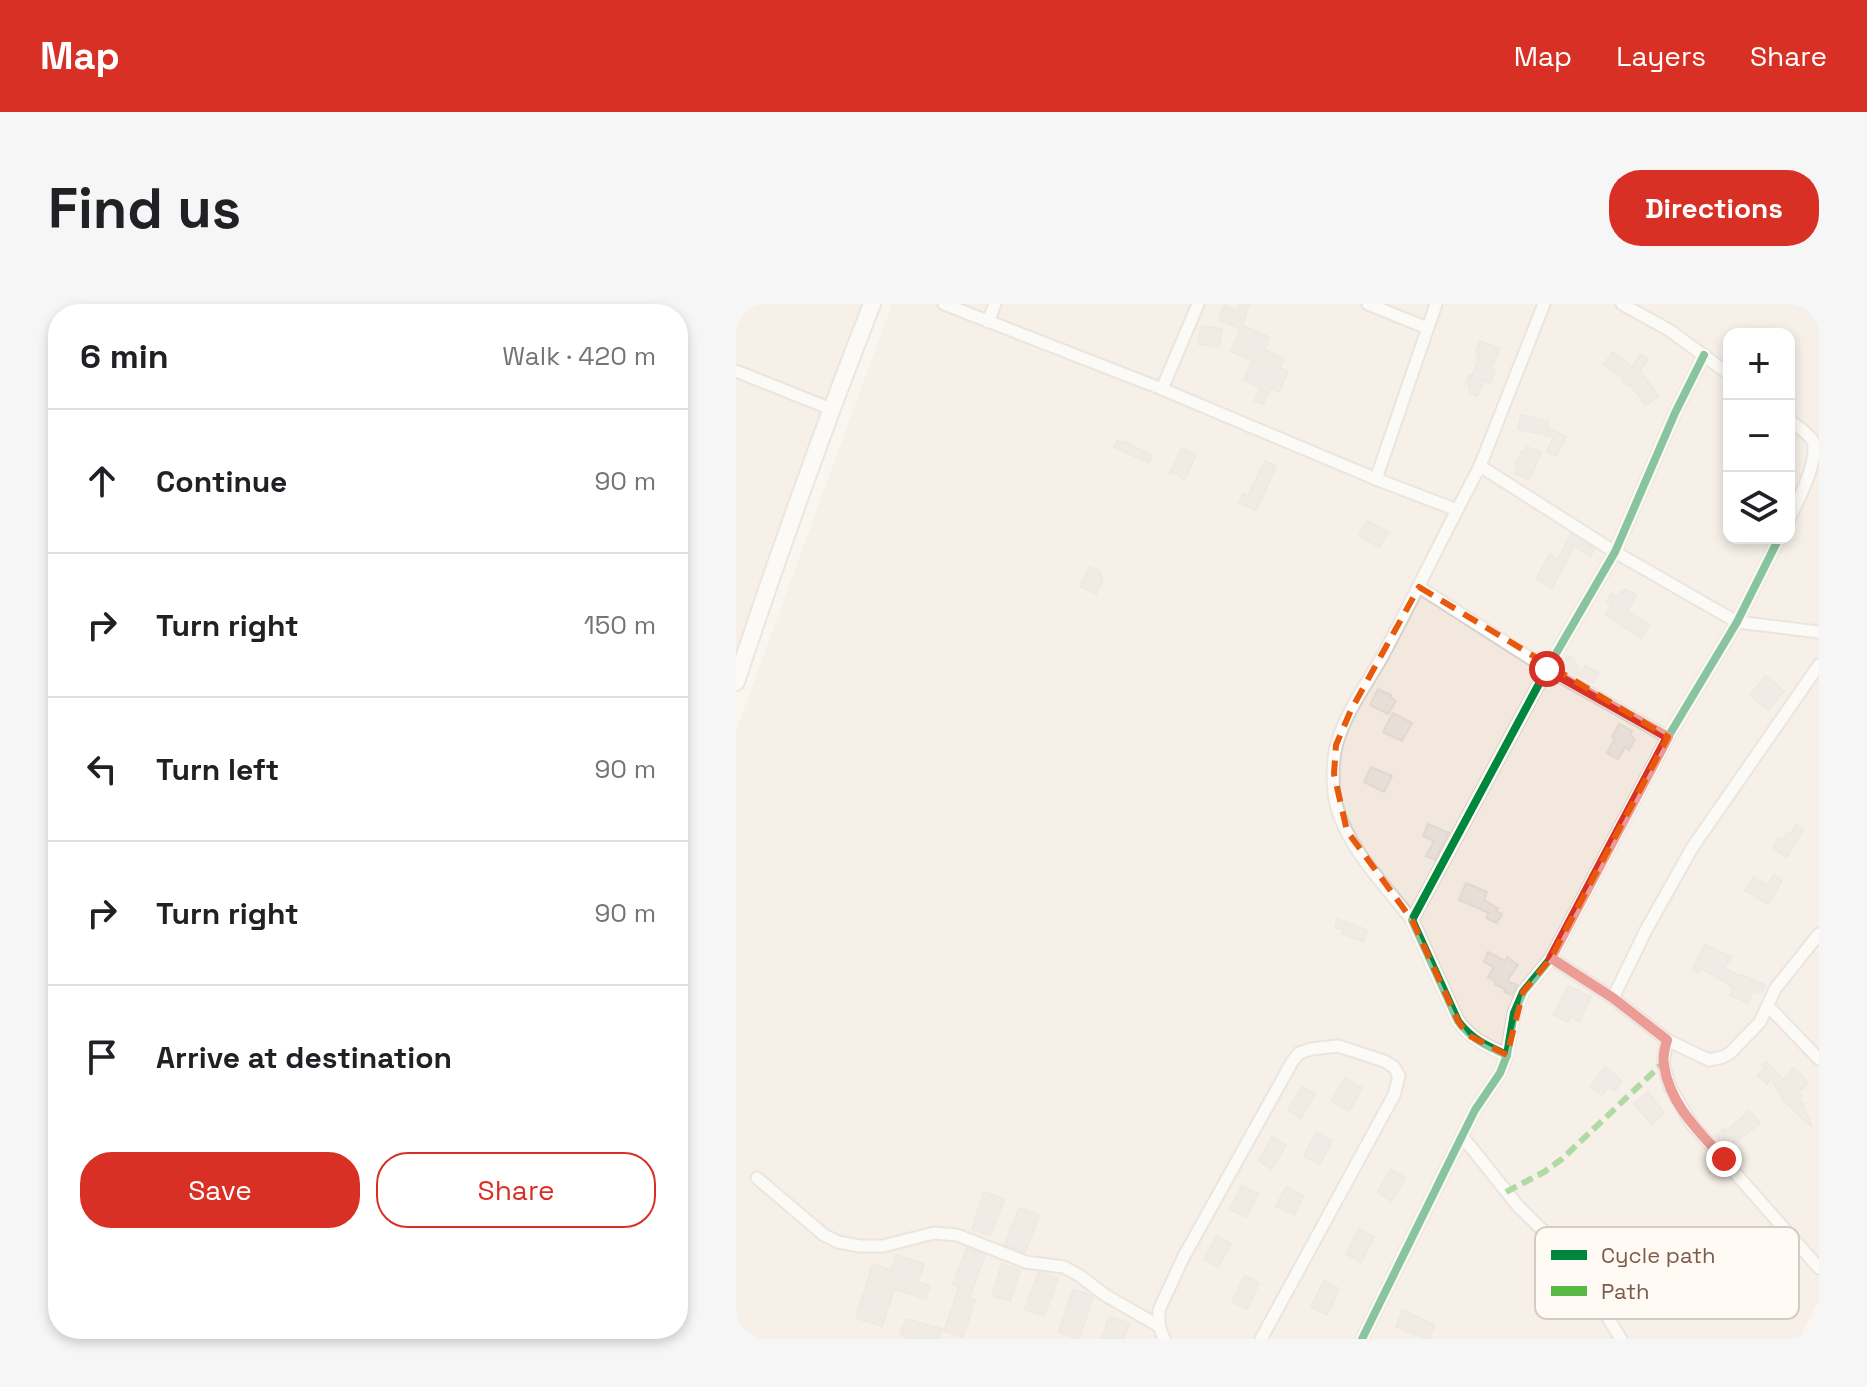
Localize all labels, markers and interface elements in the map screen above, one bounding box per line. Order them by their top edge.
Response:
text: Map [40,32,120,80]
text: Map [1514,38,1572,74]
text: Layers [1616,38,1706,74]
text: Share [1750,38,1827,74]
button: Directions [1609,170,1819,246]
text: Find us [48,173,241,244]
map controls [1723,328,1795,544]
button: + [1723,328,1795,400]
text: 6 min [80,335,169,378]
text: Walk · 420 m [502,339,656,373]
button: − [1723,400,1795,472]
icon: ahead [80,459,124,503]
text: Continue [156,462,287,501]
text: 90 m [594,464,656,498]
button: layers [1723,472,1795,544]
icon: right [80,603,124,647]
text: Turn right [156,606,299,645]
text: 150 m [584,608,656,642]
route start [1529,651,1565,687]
icon: left [80,747,124,791]
text: Turn left [156,750,279,789]
text: 90 m [594,752,656,786]
icon: right [80,891,124,935]
text: Turn right [156,894,299,933]
text: 90 m [594,896,656,930]
icon: arrive [80,1035,124,1079]
text: Arrive at destination [156,1038,452,1077]
route end [1706,1141,1742,1177]
button: Save [80,1152,360,1228]
button: Share [376,1152,656,1228]
legend [1535,1227,1799,1319]
text: Cycle path [1601,1241,1716,1269]
text: Path [1601,1277,1650,1305]

